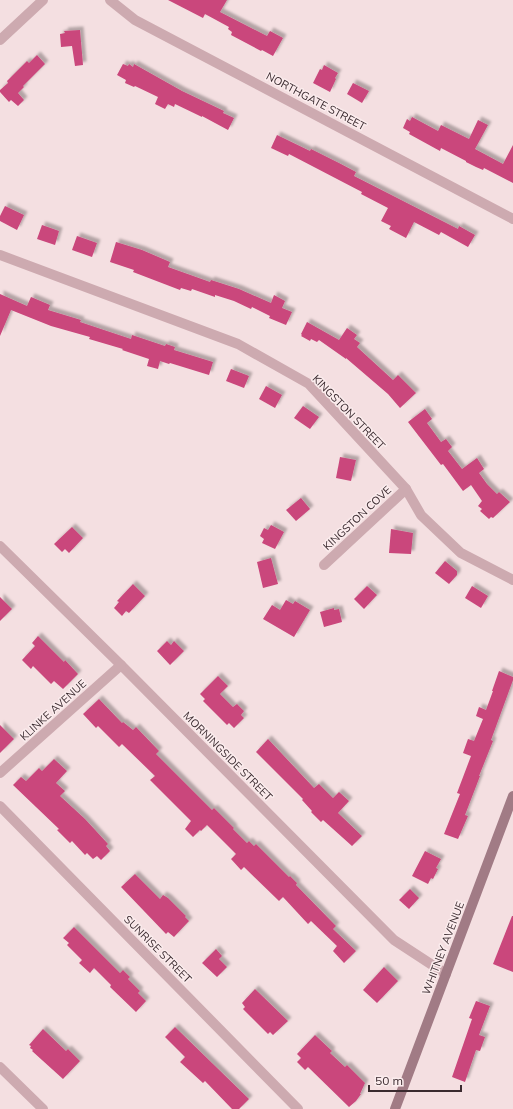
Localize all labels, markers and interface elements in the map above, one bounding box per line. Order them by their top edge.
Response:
street label: NORTHGATE STREET [264,69,369,133]
street label: KINGSTON STREET [310,372,389,453]
street label: KINGSTON COVE [320,483,394,553]
street label: KLINKE AVENUE [17,676,89,744]
street label: MORNINGSIDE STREET [180,708,276,804]
street label: WHITNEY AVENUE [419,899,467,997]
street label: SUNRISE STREET [121,912,195,986]
scale bar [369,1067,461,1093]
text: 50 m [375,1073,403,1088]

